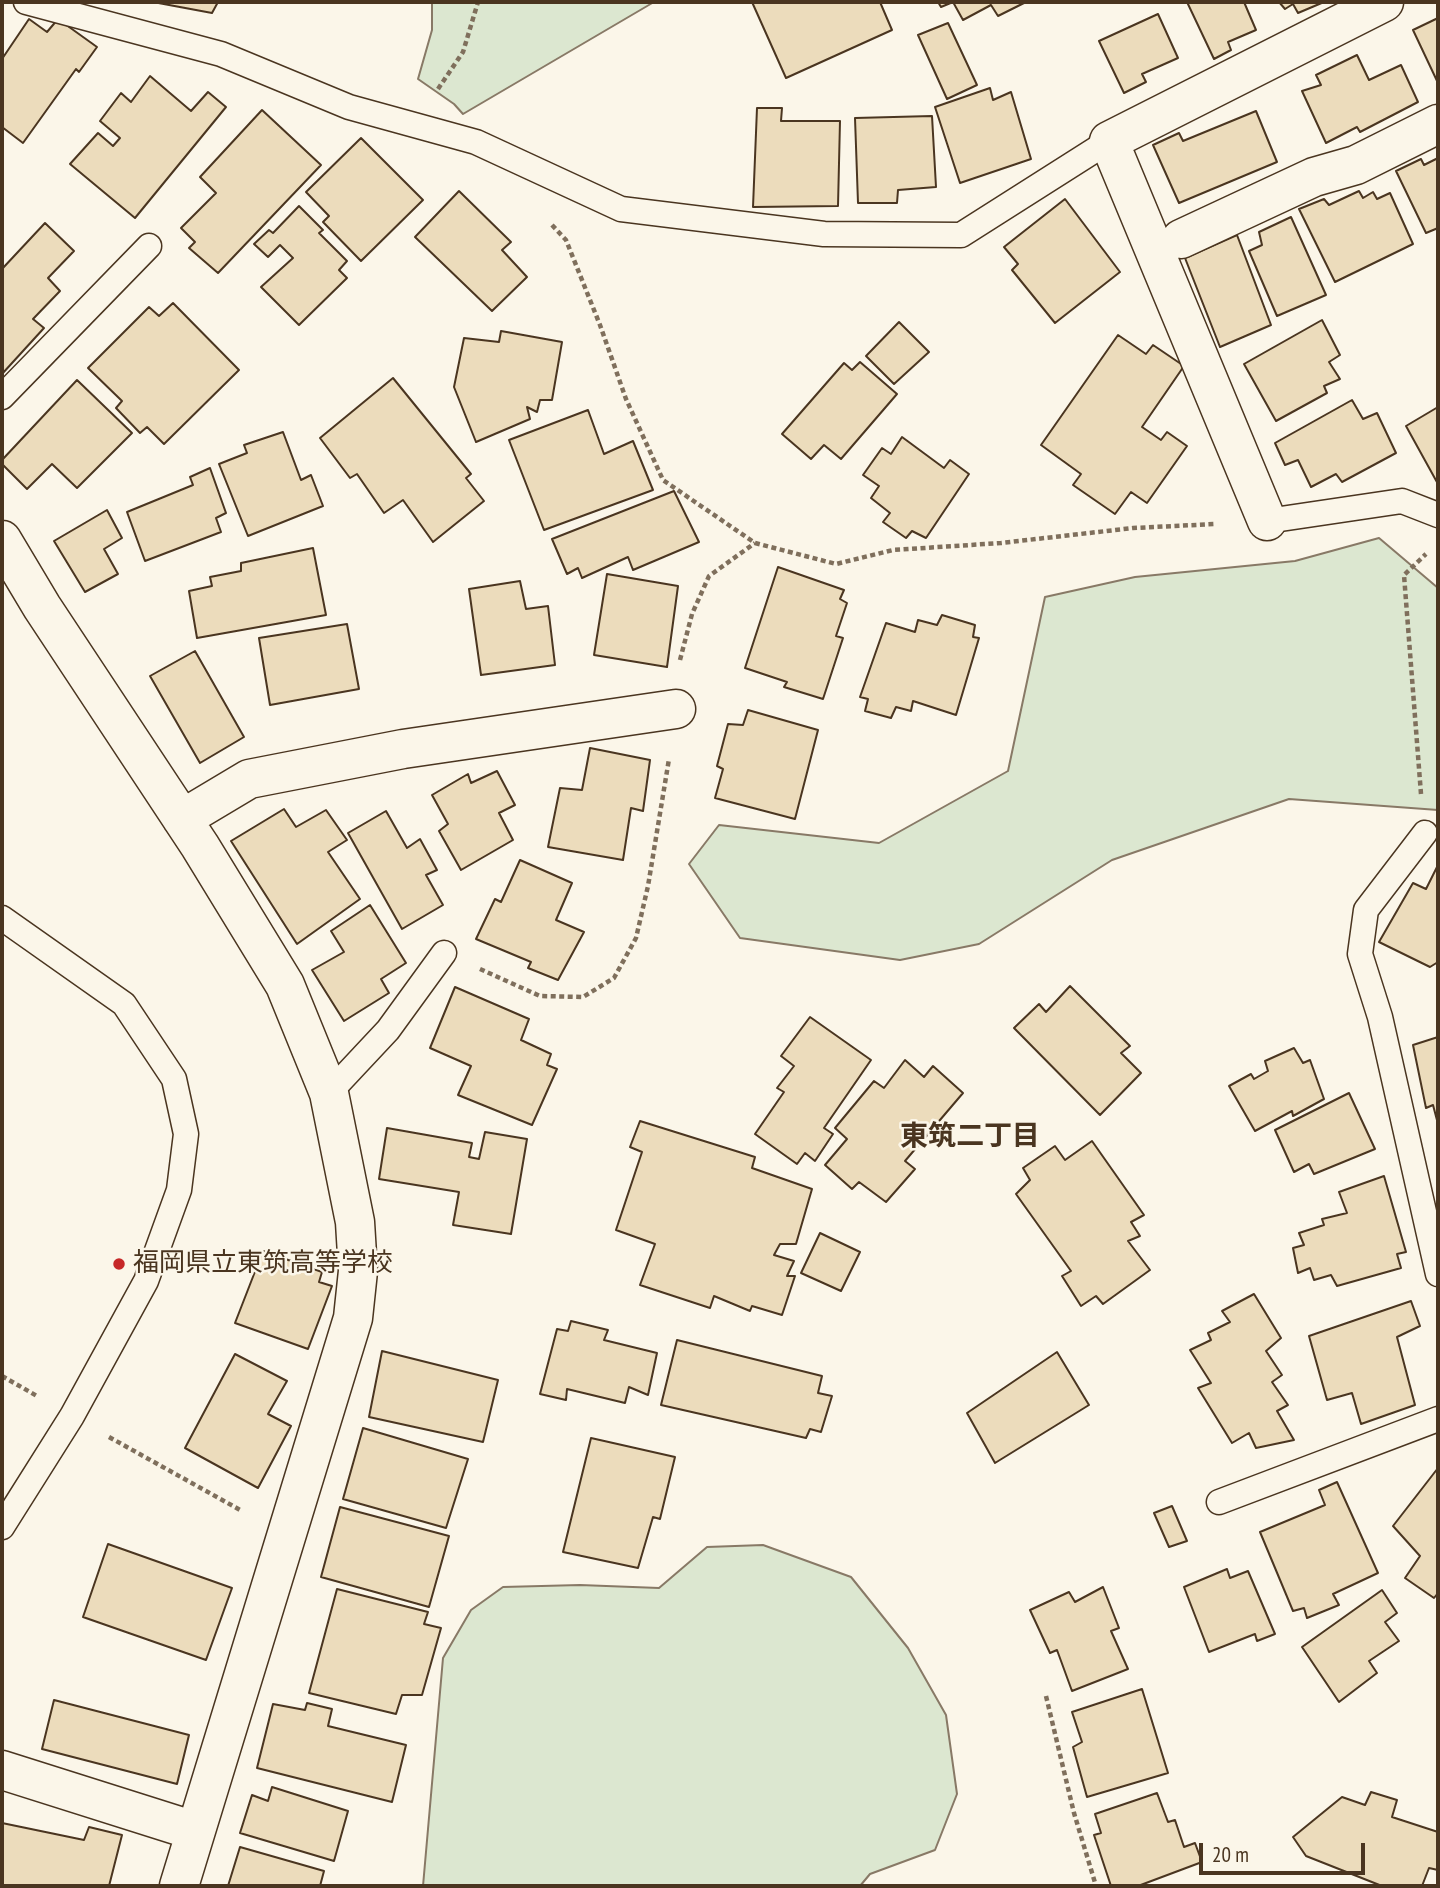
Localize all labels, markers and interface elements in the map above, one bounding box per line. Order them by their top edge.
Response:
district label: 東筑二丁目 [900,1120,1040,1154]
place label: 福岡県立東筑高等学校 [133,1248,393,1280]
marker: 福岡県立東筑高等学校 [111,1256,127,1272]
scale bar [1202,1828,1368,1872]
text: 20 m [1212,1841,1249,1868]

